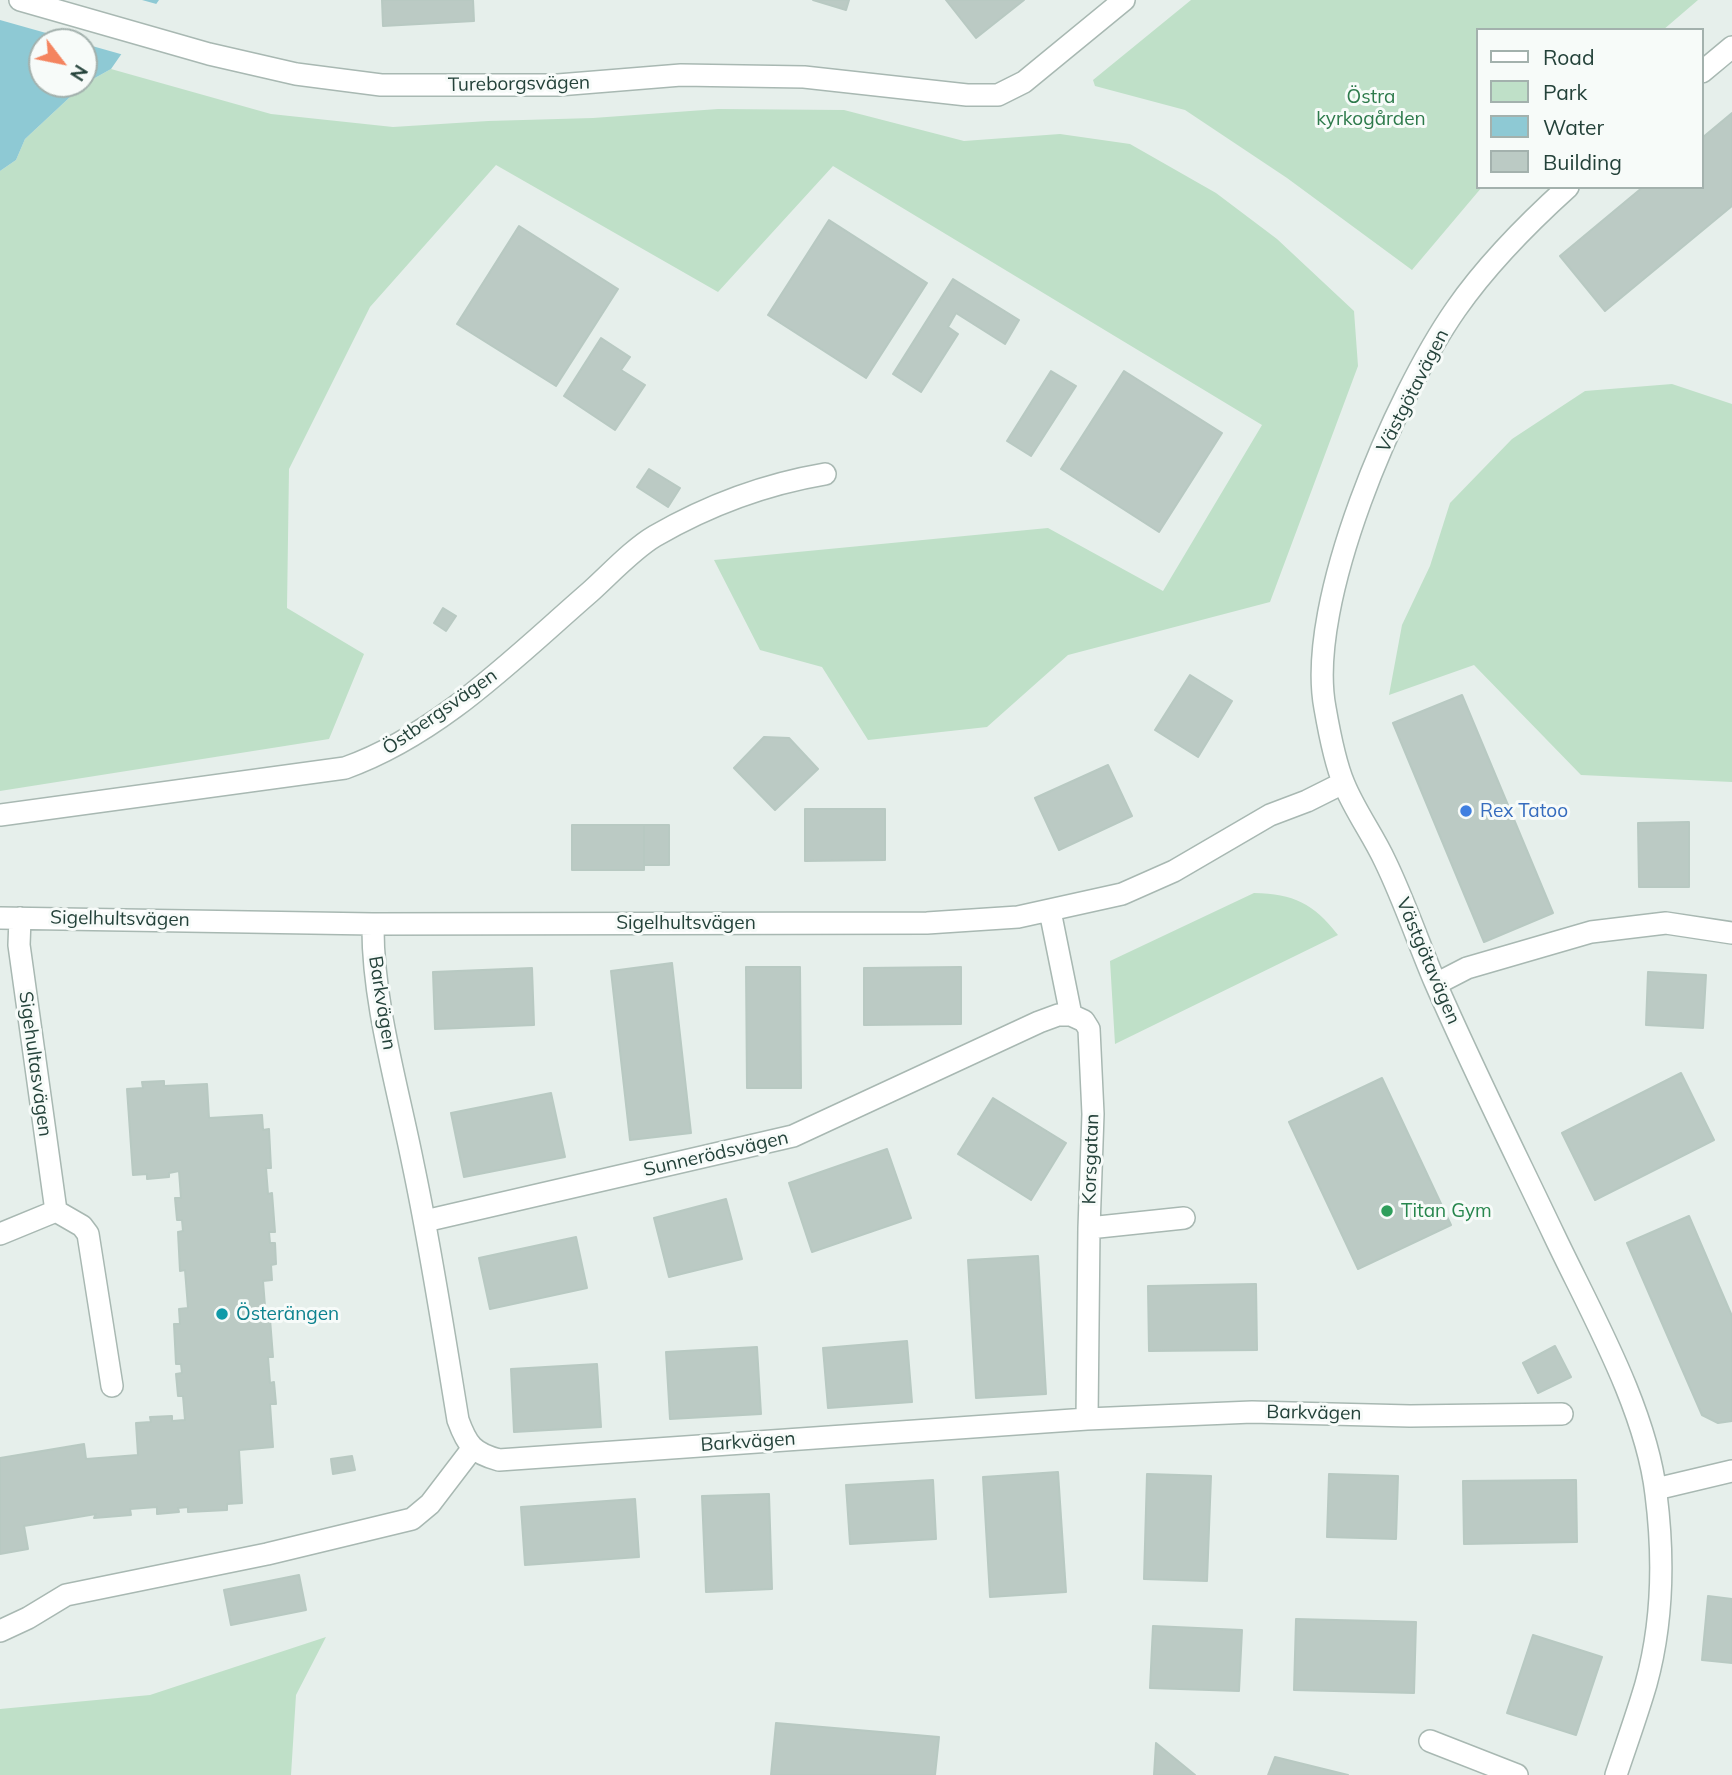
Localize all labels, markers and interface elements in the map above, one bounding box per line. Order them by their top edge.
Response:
north arrow [28,28,98,98]
legend [1476,28,1704,189]
text: Road [1543,44,1594,70]
text: N [65,61,93,86]
street label: Tureborgsvägen [448,71,590,97]
text: Park [1543,79,1587,105]
park label: Östra kyrkogården [1316,86,1426,130]
text: Water [1543,114,1604,140]
text: Building [1543,149,1622,175]
street label: Västgötavägen [1372,326,1454,456]
street label: Östbergsvägen [378,664,502,760]
place label: Rex Tatoo [1480,800,1568,822]
marker: Rex Tatoo [1458,803,1474,819]
street label: Västgötavägen [1391,894,1465,1028]
street label: Sigelhultsvägen [50,906,190,932]
street label: Sigelhultsvägen [616,912,756,934]
street label: Barkvägen [363,954,401,1052]
street label: Sigehultasvägen [14,990,56,1138]
street label: Korsgatan [1078,1113,1104,1205]
street label: Sunnerödsvägen [641,1126,791,1182]
place label: Titan Gym [1401,1200,1492,1222]
marker: Titan Gym [1379,1203,1395,1219]
place label: Österängen [236,1303,339,1325]
marker: Österängen [214,1306,230,1322]
street label: Barkvägen [1266,1401,1362,1425]
street label: Barkvägen [700,1427,796,1457]

